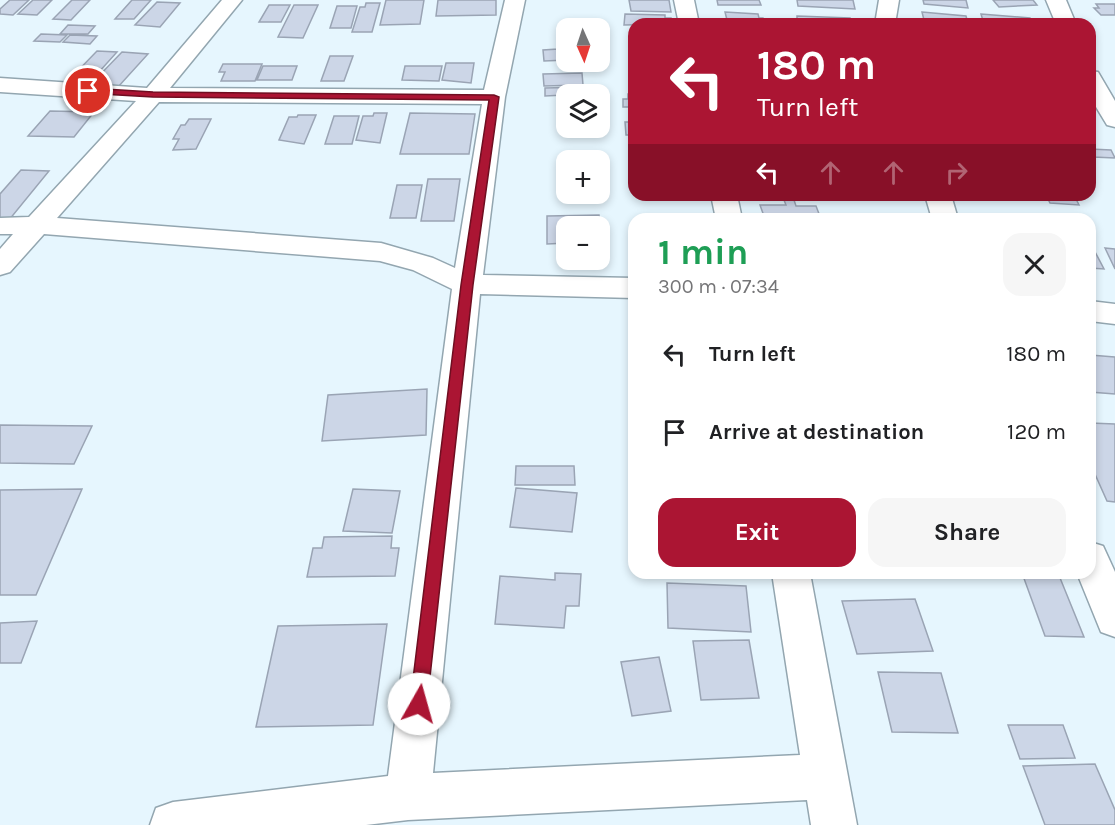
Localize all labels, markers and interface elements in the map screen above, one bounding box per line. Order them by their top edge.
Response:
north arrow [556,18,610,72]
map controls [556,18,610,270]
text: 180 m [757,40,876,90]
icon: left [658,42,736,120]
pin [62,65,113,116]
icon: arrive [71,74,104,107]
button: layers [556,84,610,138]
text: Turn left [757,91,858,123]
button: + [556,150,610,204]
icon: left [751,156,784,189]
icon: ahead [814,156,847,189]
icon: ahead [877,156,910,189]
icon: right [940,156,973,189]
button: − [556,216,610,270]
text: 1 min [658,231,748,273]
button: close [1003,233,1066,296]
text: 300 m · 07:34 [658,275,779,298]
icon: left [658,338,691,371]
text: Turn left [709,341,796,367]
text: 180 m [1006,341,1066,367]
icon: arrive [658,416,691,449]
text: Arrive at destination [709,419,924,445]
text: 120 m [1007,419,1066,445]
button: Exit [658,498,856,567]
button: Share [868,498,1066,567]
position arrow [387,672,451,736]

